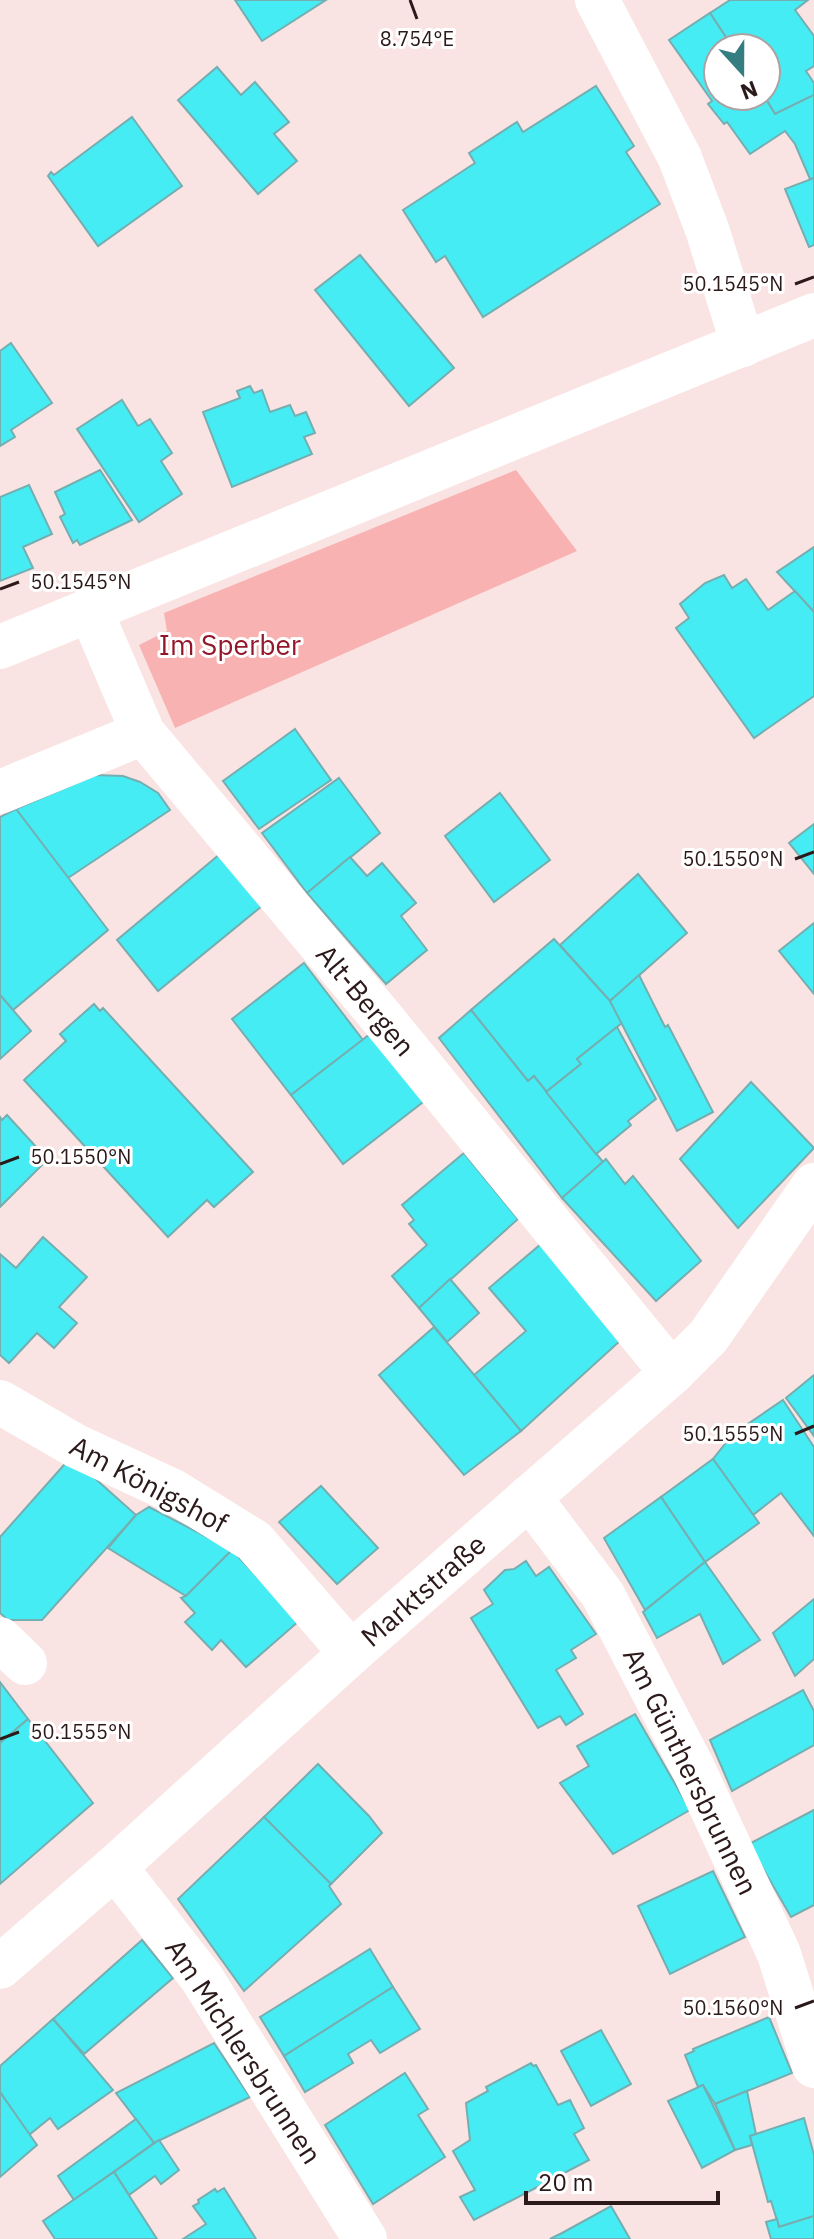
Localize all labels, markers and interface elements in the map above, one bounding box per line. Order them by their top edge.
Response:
text: 8.754°E [380,25,454,52]
north arrow [702,32,782,112]
text: N [737,75,762,108]
text: 50.1545°N [683,270,783,297]
text: 50.1545°N [31,568,131,595]
park label: Im Sperber [159,626,301,663]
text: 50.1550°N [683,845,783,872]
street label: Alt-Bergen [308,936,424,1064]
text: 50.1550°N [31,1143,131,1170]
text: 50.1555°N [683,1420,783,1447]
street label: Am Königshof [64,1427,234,1541]
street label: Marktstraße [353,1526,493,1654]
street label: Am Günthersbrunnen [615,1641,767,1901]
text: 50.1555°N [31,1718,131,1745]
street label: Am Michlersbrunnen [157,1931,331,2171]
text: 50.1560°N [683,1994,783,2021]
scale bar [526,2155,718,2205]
text: 20 m [538,2166,593,2198]

